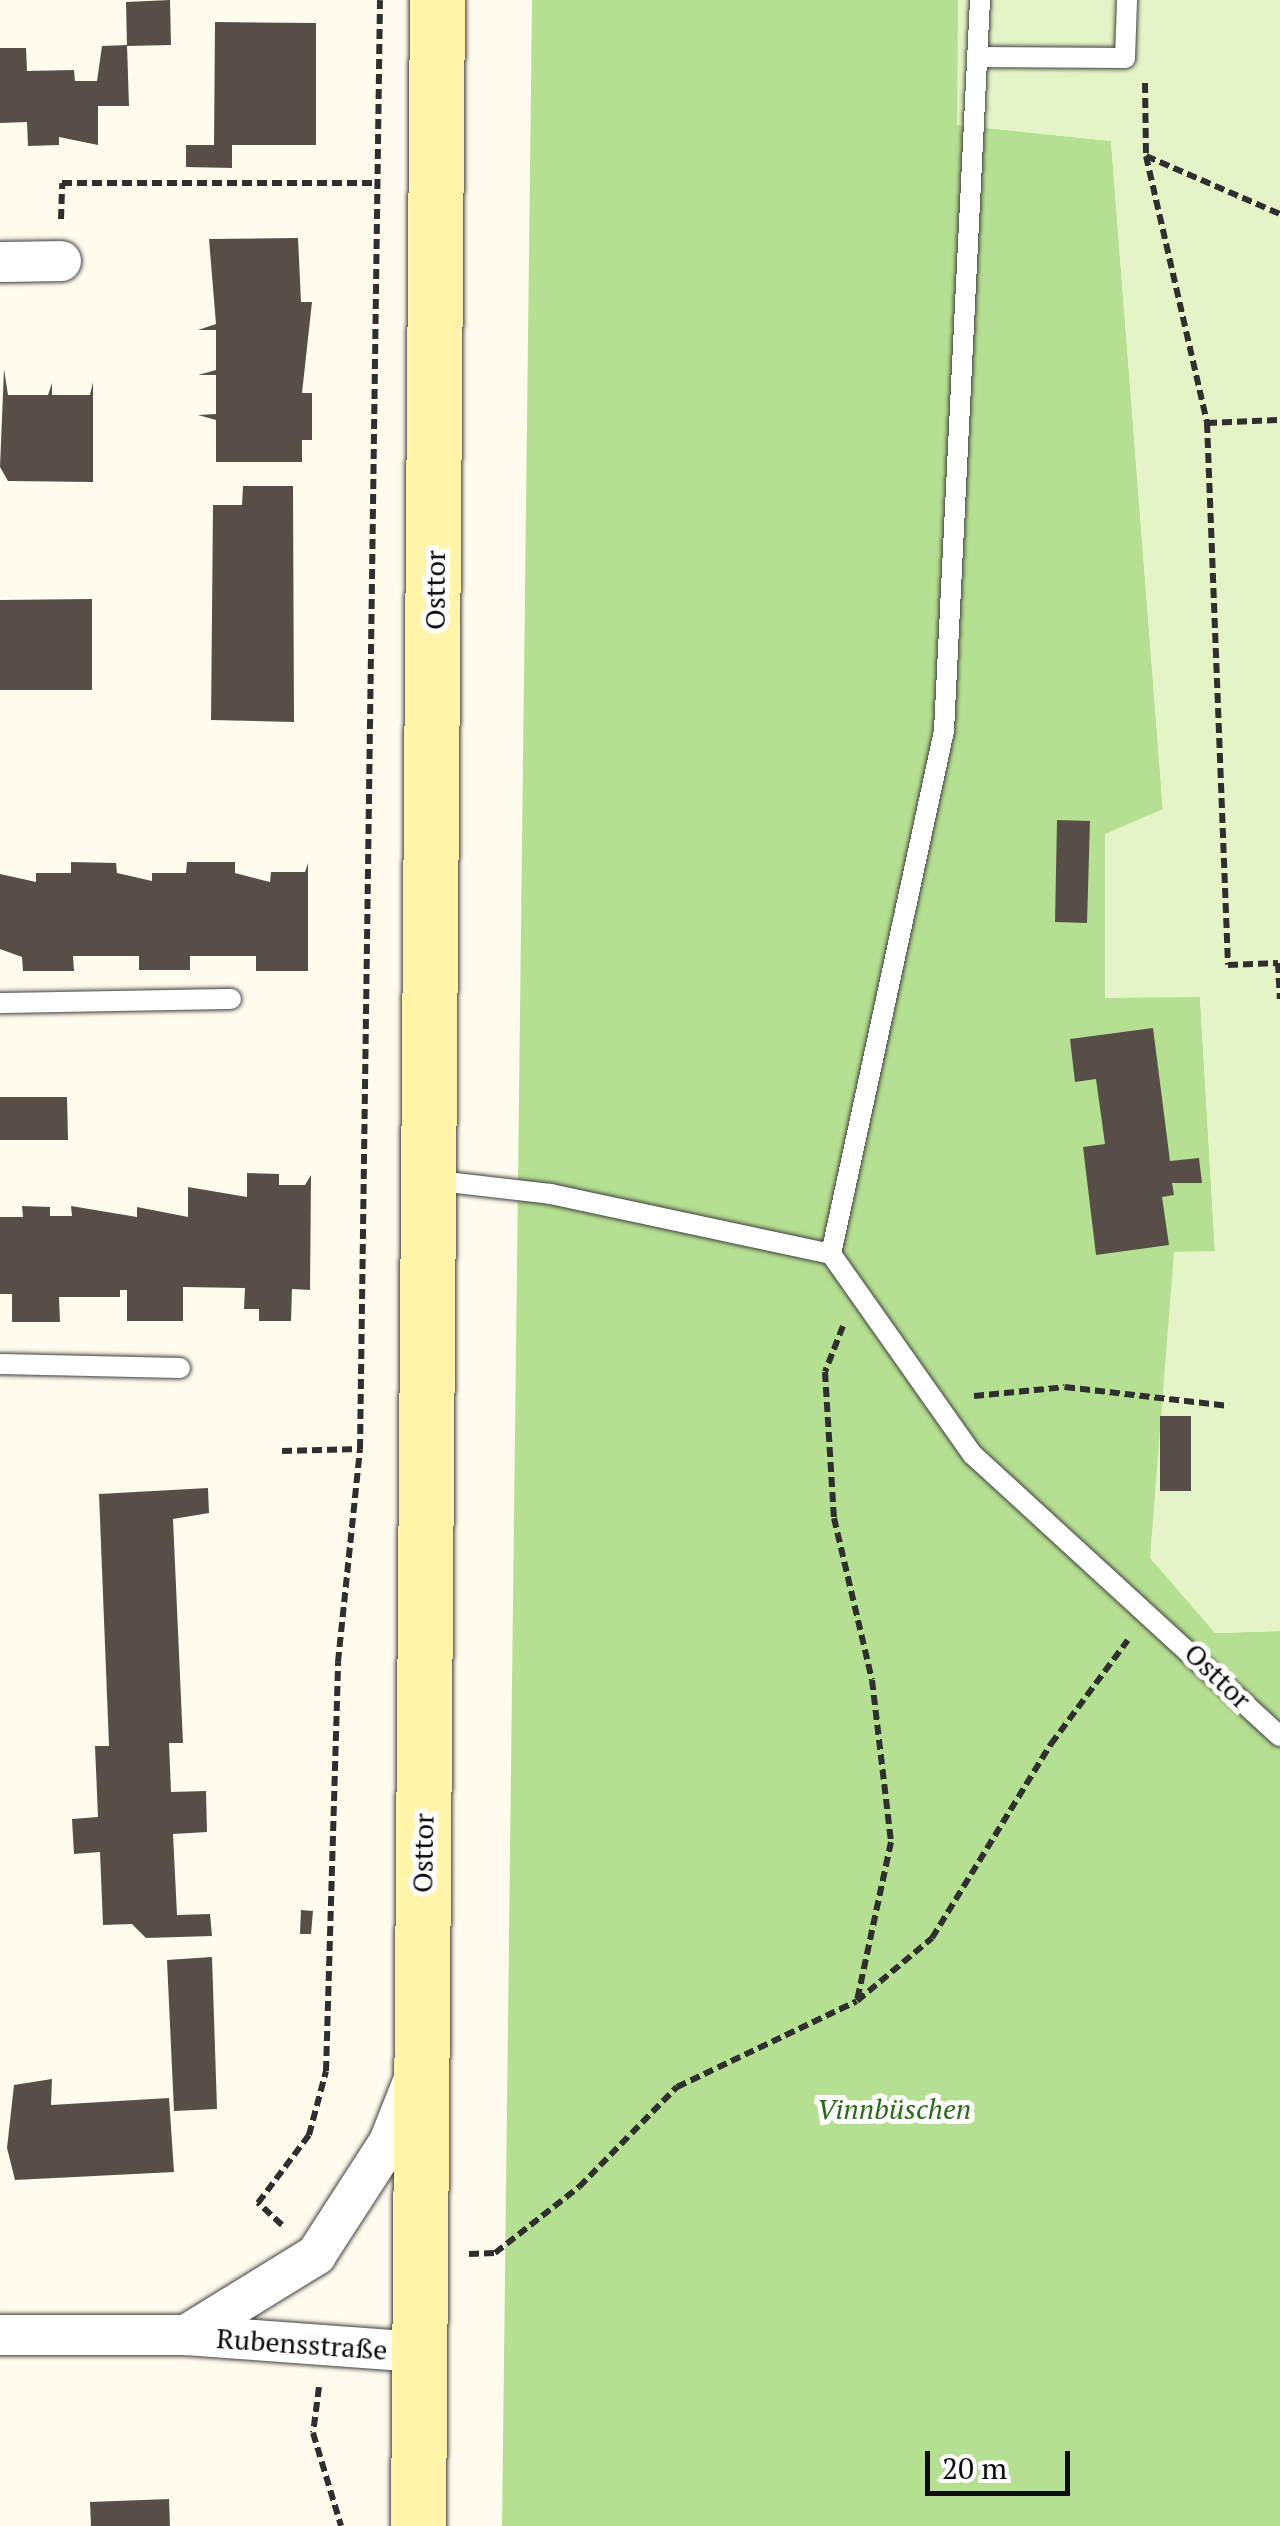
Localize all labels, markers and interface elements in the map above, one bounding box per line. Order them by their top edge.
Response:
street label: Osttor [418,550,452,630]
street label: Osttor [1178,1636,1258,1716]
street label: Osttor [406,1813,440,1893]
park label: Vinnbüschen [817,2092,971,2126]
street label: Rubensstraße [215,2321,389,2367]
scale bar [930,2431,1075,2493]
text: 20 m [942,2448,1007,2488]

